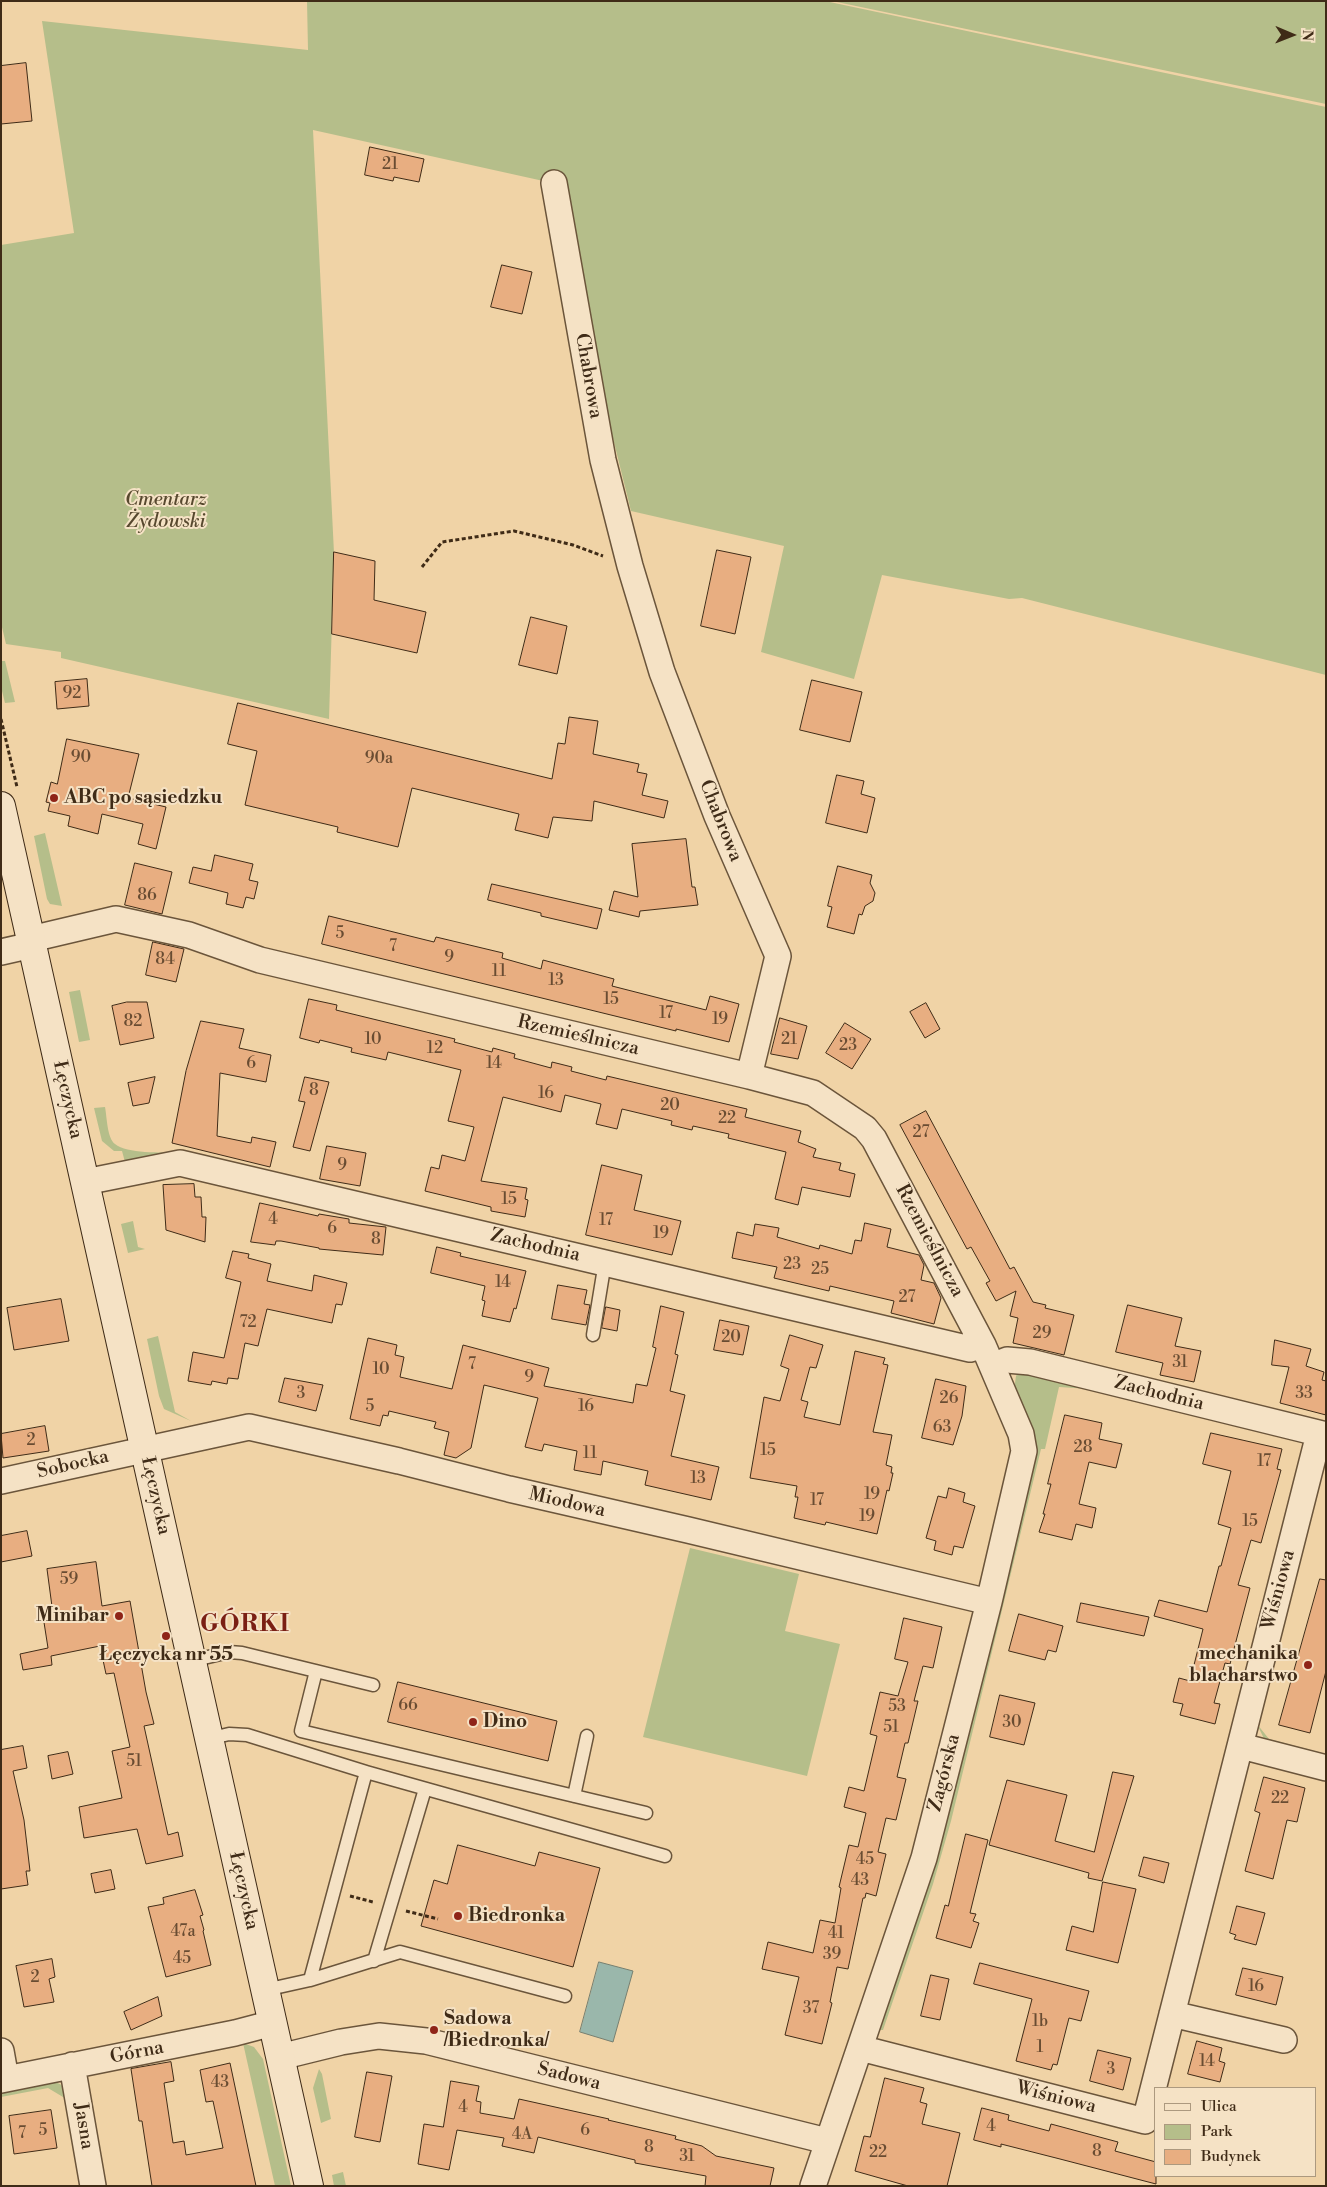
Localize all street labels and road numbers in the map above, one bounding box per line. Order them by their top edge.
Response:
street label: Chabrowa [569,332,607,420]
street label: Chabrowa [693,777,747,865]
street label: Rzemieślnicza [515,1011,641,1061]
street label: Łęczycka [47,1059,87,1141]
street label: Rzemieślnicza [890,1181,968,1301]
street label: Zachodnia [488,1225,582,1267]
street label: Zachodnia [1112,1372,1206,1416]
street label: Sobocka [35,1446,111,1484]
street label: Łęczycka [135,1455,175,1537]
street label: Miodowa [527,1483,607,1523]
street label: Wiśniowa [1257,1547,1301,1633]
street label: Zagórska [924,1732,966,1814]
street label: Łęczycka [223,1850,263,1932]
street label: Górna [108,2037,166,2069]
street label: Sadowa [535,2058,603,2096]
street label: Wiśniowa [1014,2077,1098,2119]
street label: Jasna [68,2101,98,2151]

